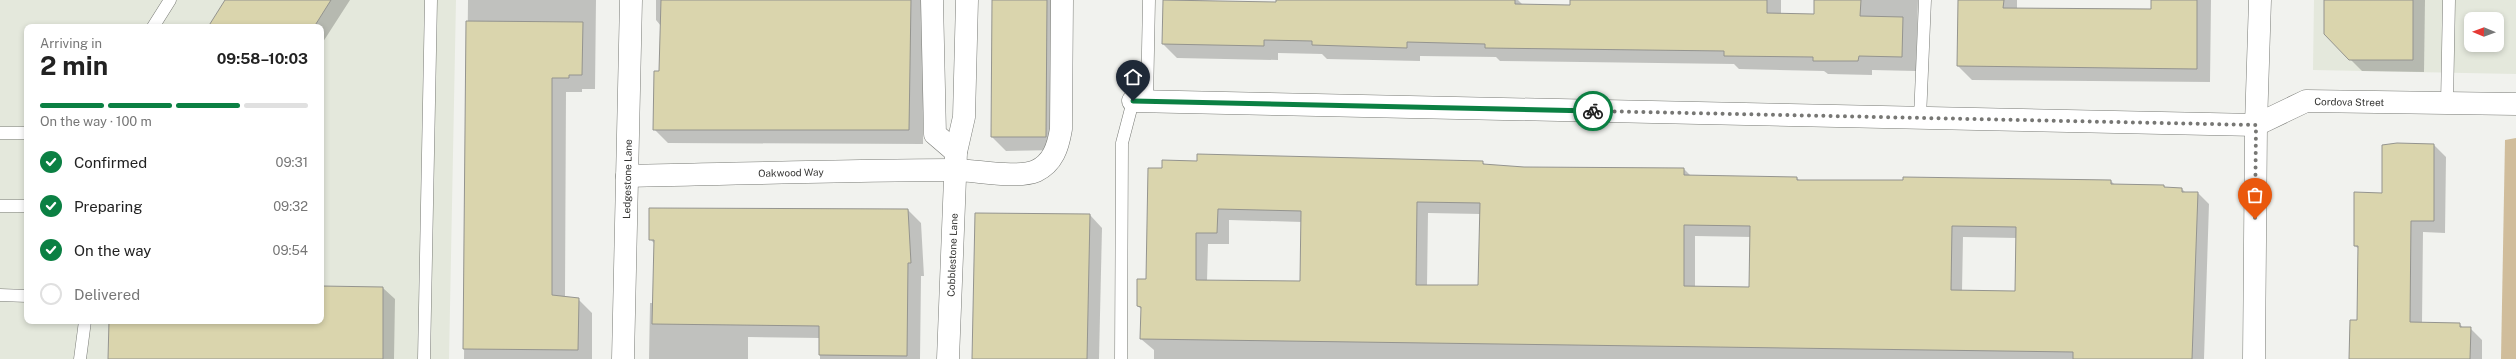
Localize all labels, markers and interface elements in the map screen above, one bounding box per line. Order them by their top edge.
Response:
north arrow [2464,12,2504,52]
map controls [2464,12,2504,52]
text: Arriving in [40,36,102,51]
text: 2 min [40,50,108,81]
text: 09:58–10:03 [217,50,308,67]
pin [1116,60,1150,101]
icon: home [1122,66,1144,88]
courier [1573,91,1613,131]
street label: Cordova Street [2314,95,2385,108]
icon: bike [1582,100,1604,122]
text: On the way · 100 m [40,114,152,129]
street label: Ledgestone Lane [620,139,634,219]
icon: check [40,151,62,173]
text: Confirmed [74,154,147,171]
text: 09:31 [276,155,308,170]
street label: Oakwood Way [758,166,824,179]
pin [2238,178,2272,219]
icon: bag [2244,184,2266,206]
icon: check [40,195,62,217]
text: Preparing [74,198,143,215]
text: 09:32 [273,199,308,214]
street label: Cobblestone Lane [944,213,960,297]
icon: check [40,239,62,261]
text: On the way [74,242,151,259]
text: 09:54 [273,243,308,258]
text: Delivered [74,286,140,303]

